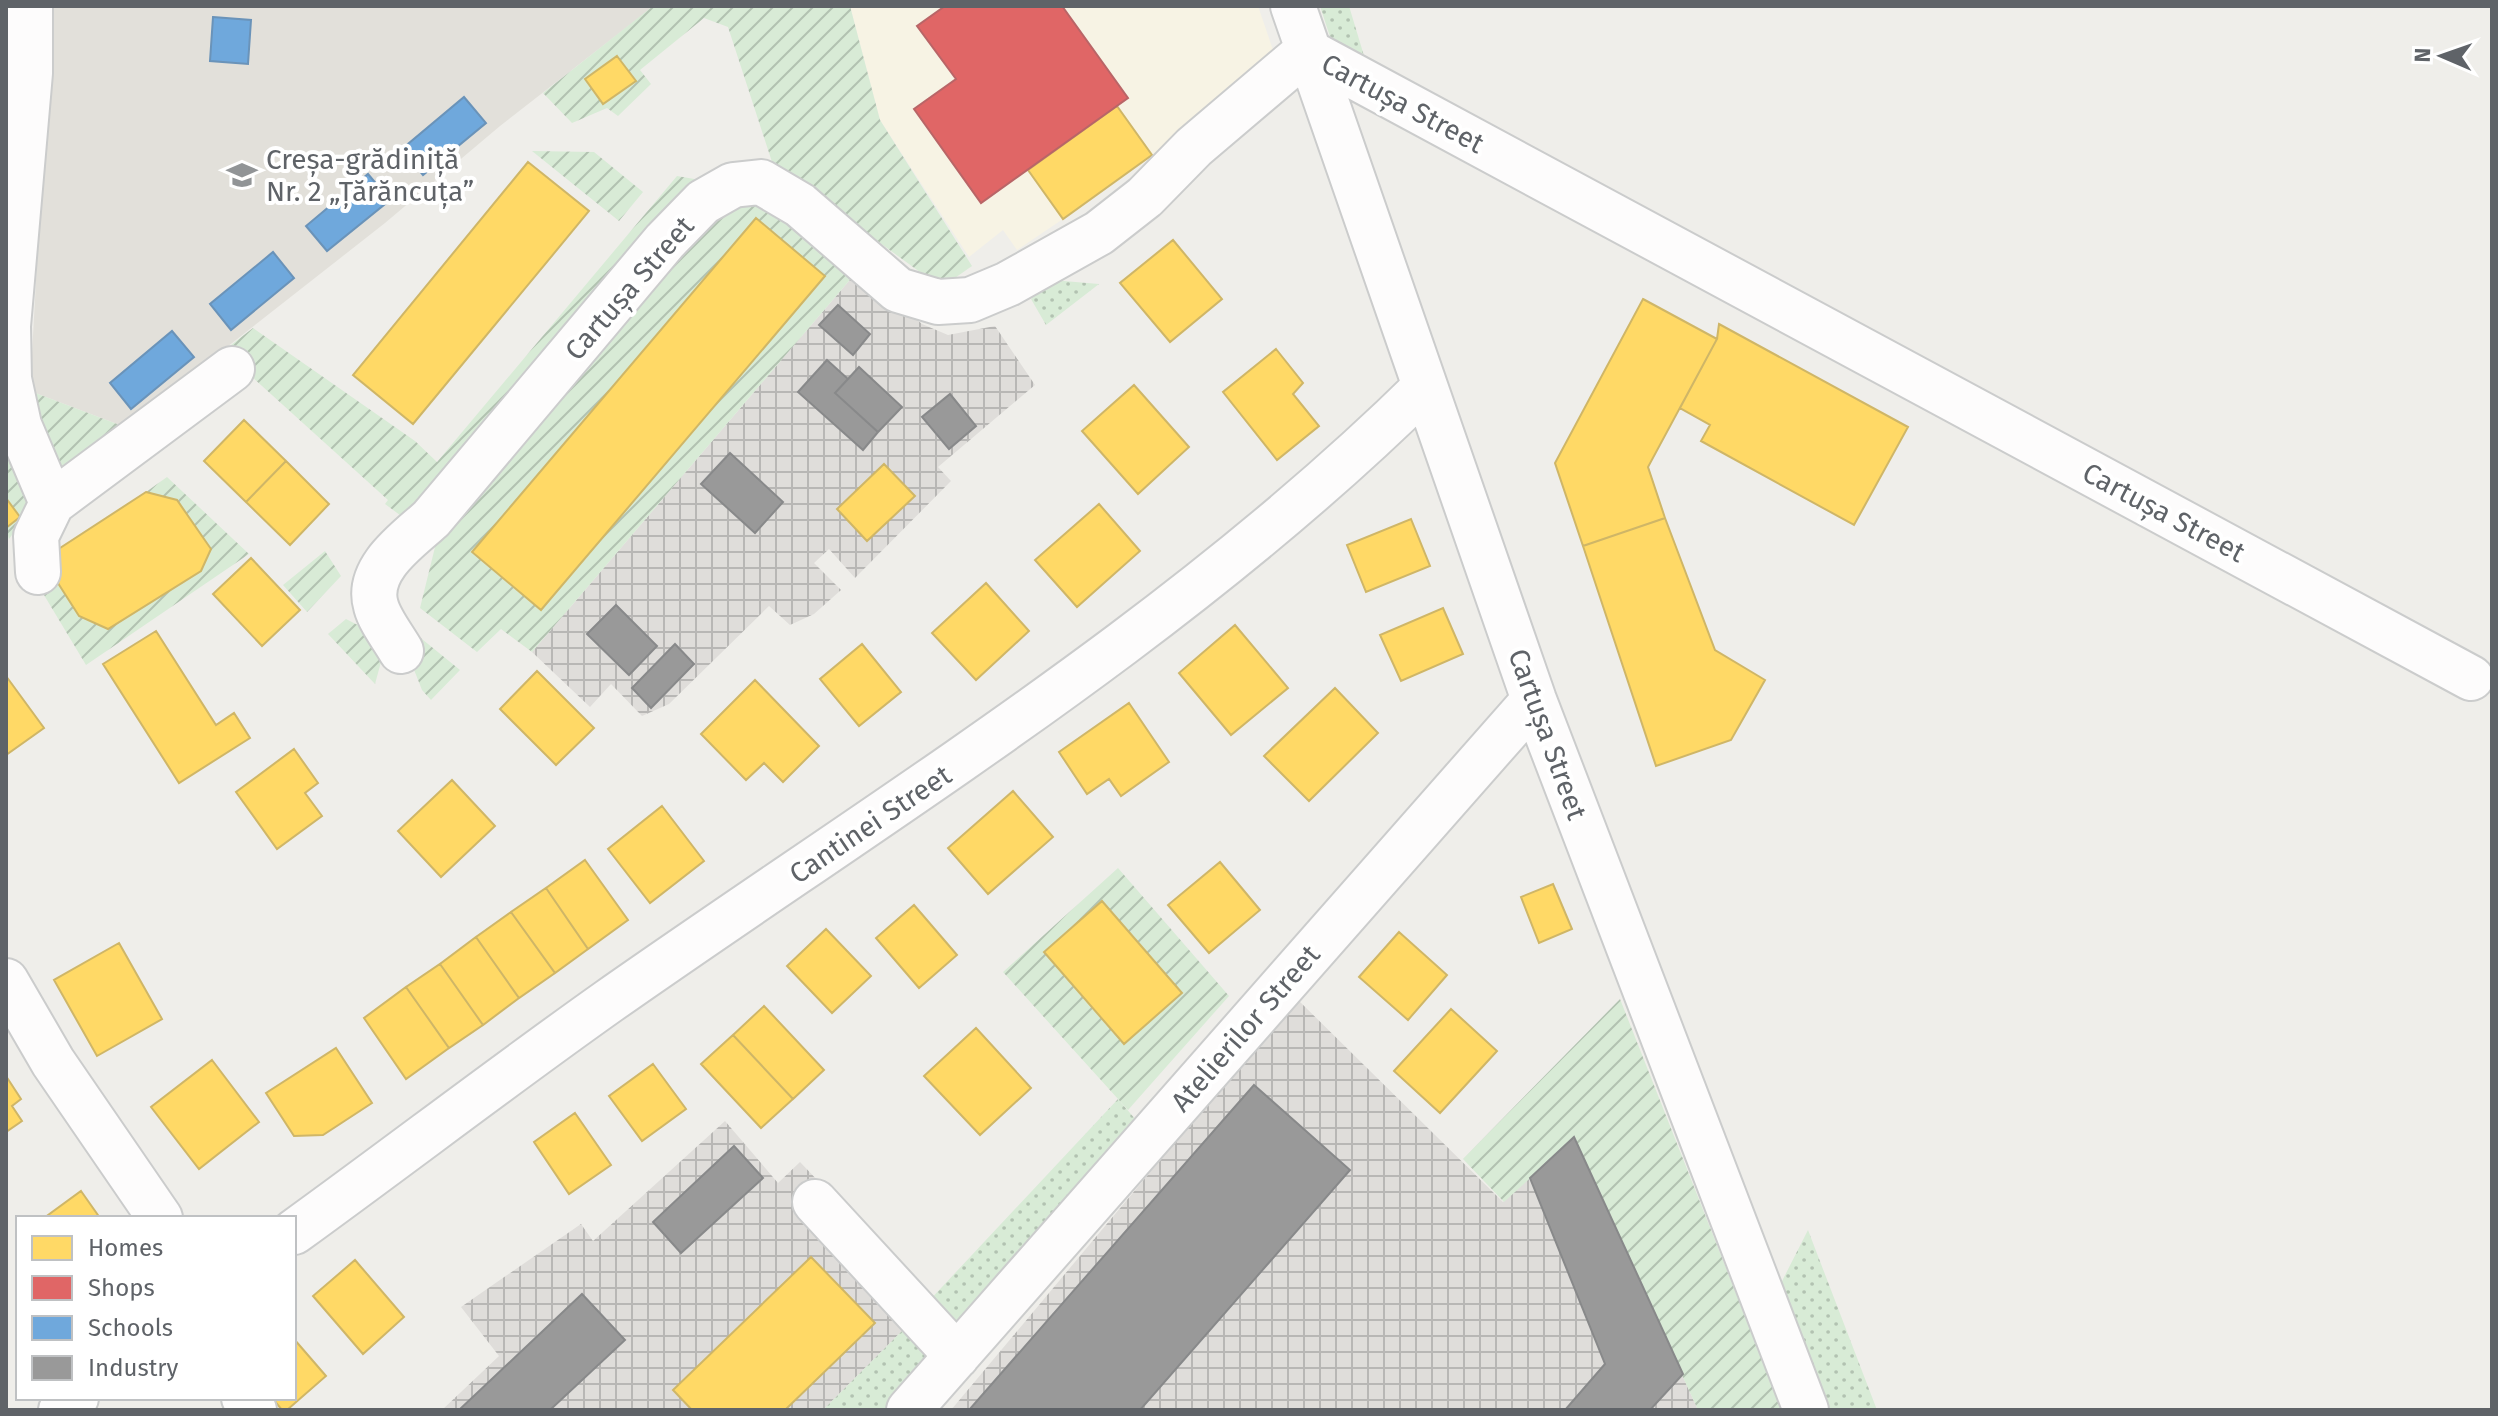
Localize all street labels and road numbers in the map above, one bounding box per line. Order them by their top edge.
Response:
street label: Cartușa Street [1315,47,1490,161]
street label: Cartușa Street [558,209,702,367]
street label: Cartușa Street [2076,456,2251,570]
street label: Cartușa Street [1500,644,1594,825]
street label: Cantinei Street [783,758,958,891]
street label: Atelierilor Street [1164,938,1327,1118]

